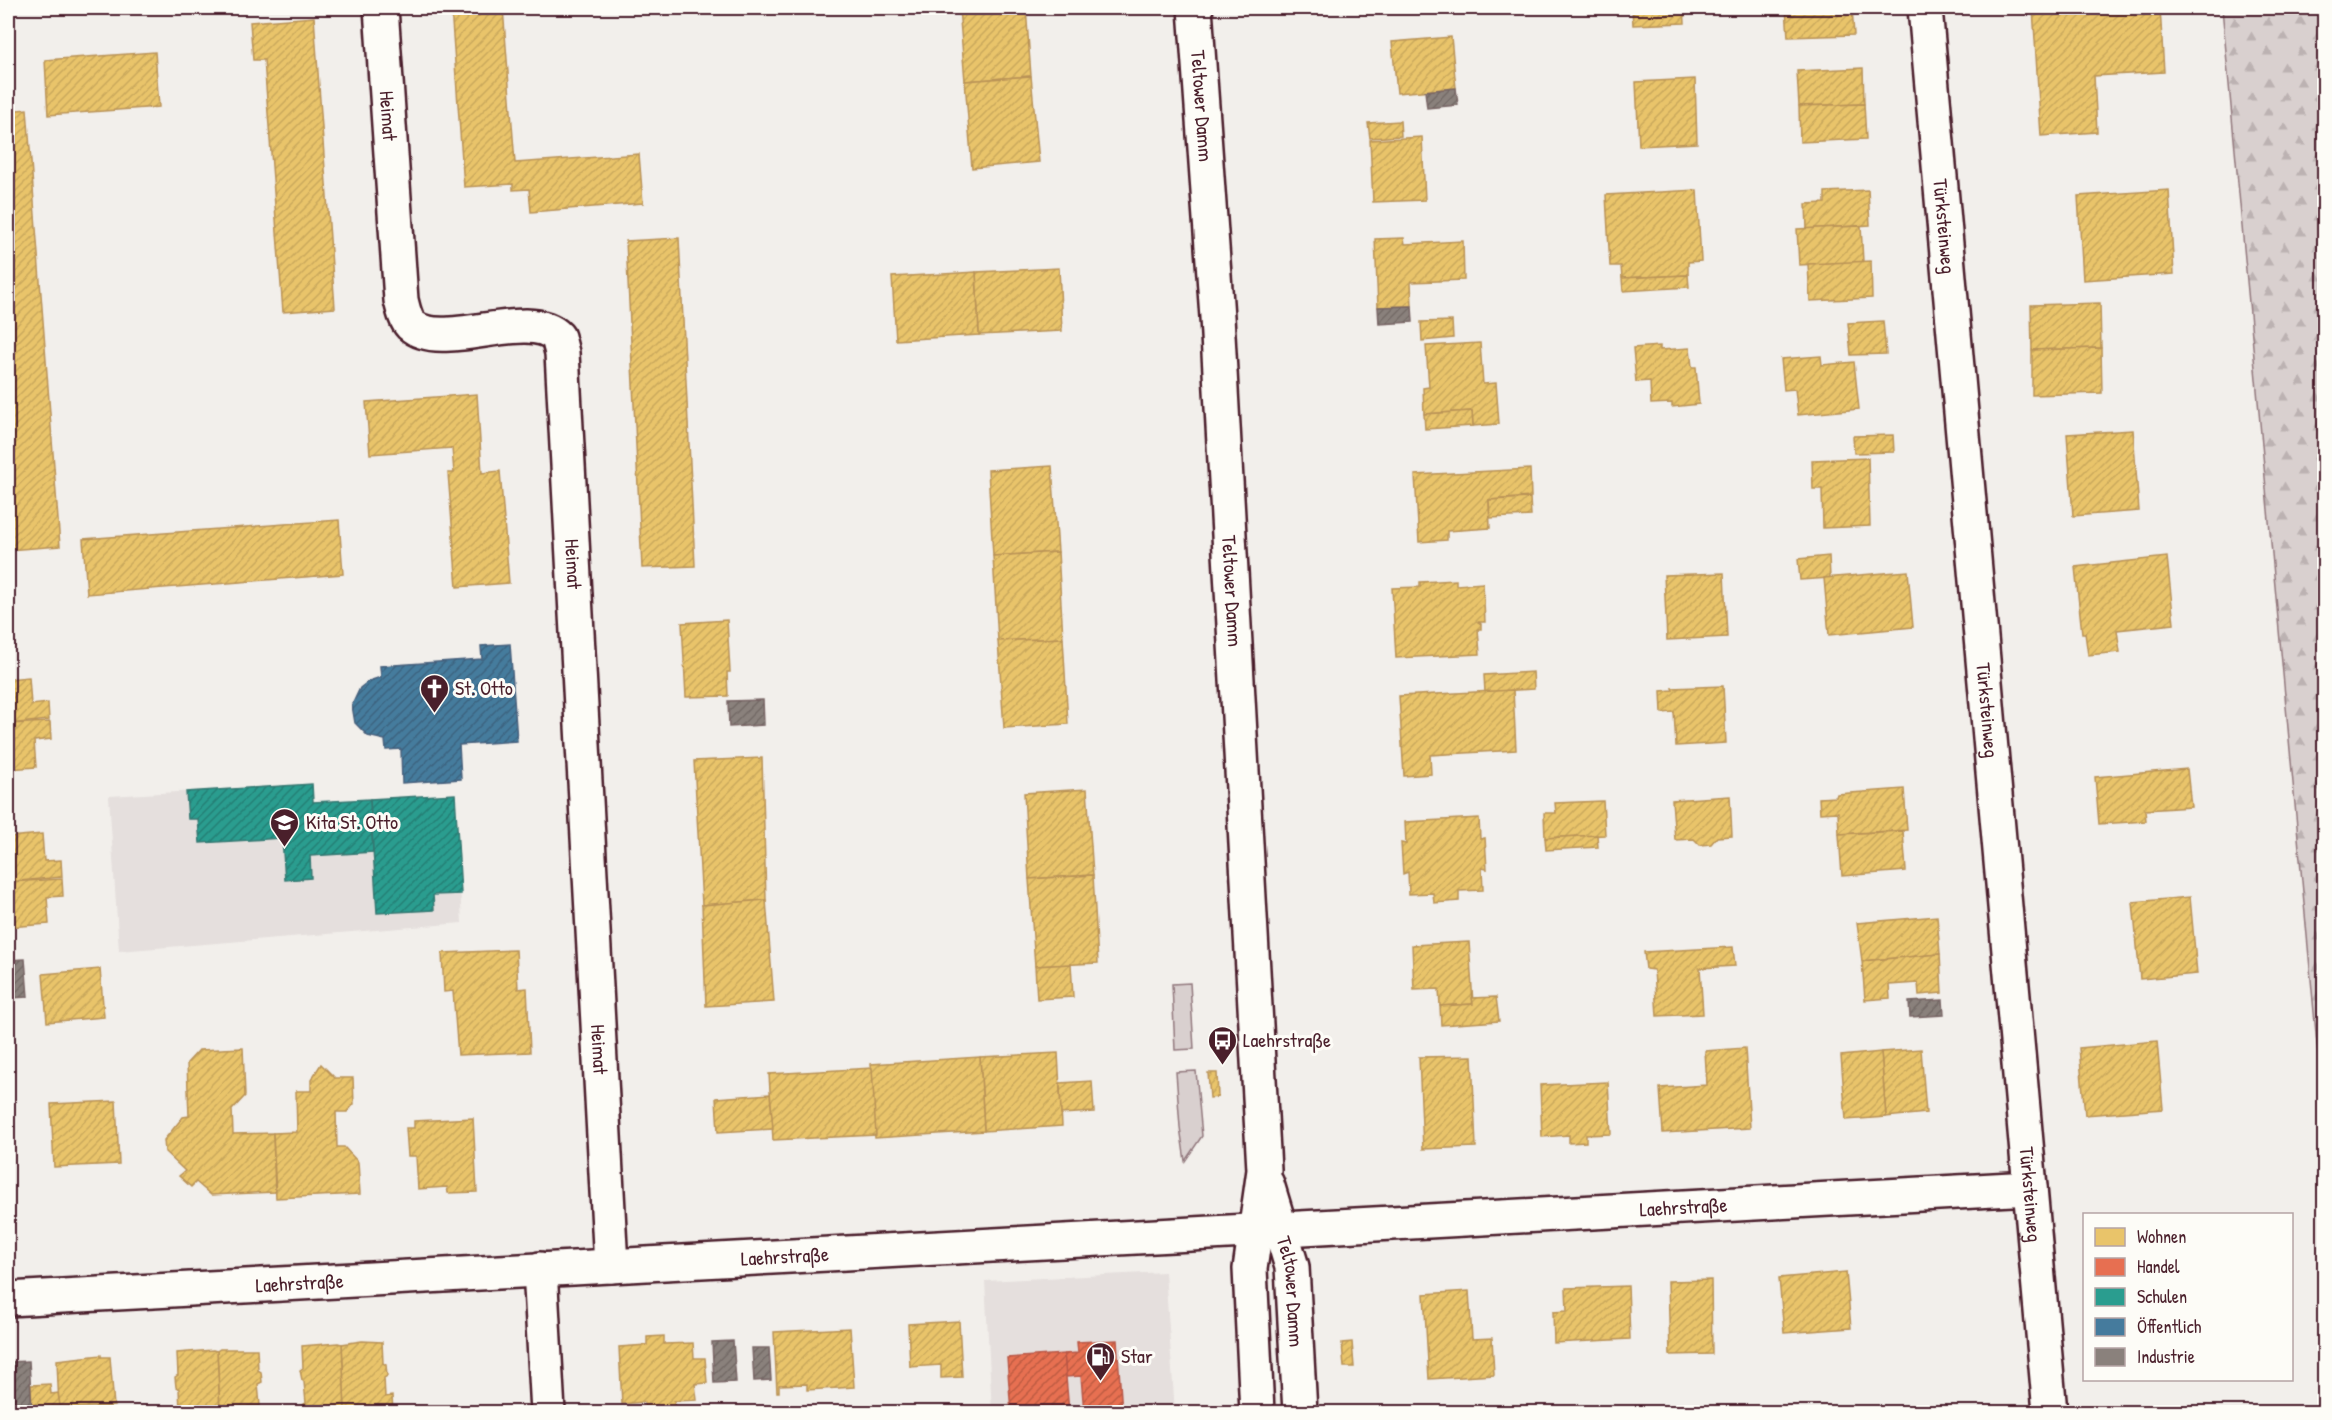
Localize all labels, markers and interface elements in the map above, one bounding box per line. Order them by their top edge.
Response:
street label: Teltower Damm [1185,49,1220,162]
street label: Heimat [374,90,404,143]
street label: Türksteinweg [1927,177,1963,275]
street label: Teltower Damm [1216,534,1249,647]
street label: Heimat [559,538,589,591]
street label: Türksteinweg [1970,661,2006,759]
church icon: St. Otto [418,672,450,714]
place label: St. Otto [455,674,513,701]
school or university icon: Kita St. Otto [269,806,301,848]
place label: Kita St. Otto [306,808,398,835]
street label: Heimat [585,1024,615,1076]
bus stop icon: Laehrstraße [1206,1024,1238,1066]
place label: Laehrstraße [1243,1026,1331,1053]
street label: Türksteinweg [2013,1145,2049,1243]
street label: Laehrstraße [1639,1191,1728,1222]
legend [2083,1213,2293,1381]
text: Wohnen [2137,1224,2186,1249]
street label: Teltower Damm [1270,1233,1310,1348]
street label: Laehrstraße [740,1240,830,1272]
text: Handel [2137,1254,2180,1279]
street label: Laehrstraße [255,1267,344,1298]
text: Schulen [2137,1284,2187,1309]
text: Öffentlich [2137,1314,2202,1339]
fuel station icon: Star [1084,1340,1116,1382]
place label: Star [1121,1342,1153,1369]
text: Industrie [2137,1344,2195,1369]

